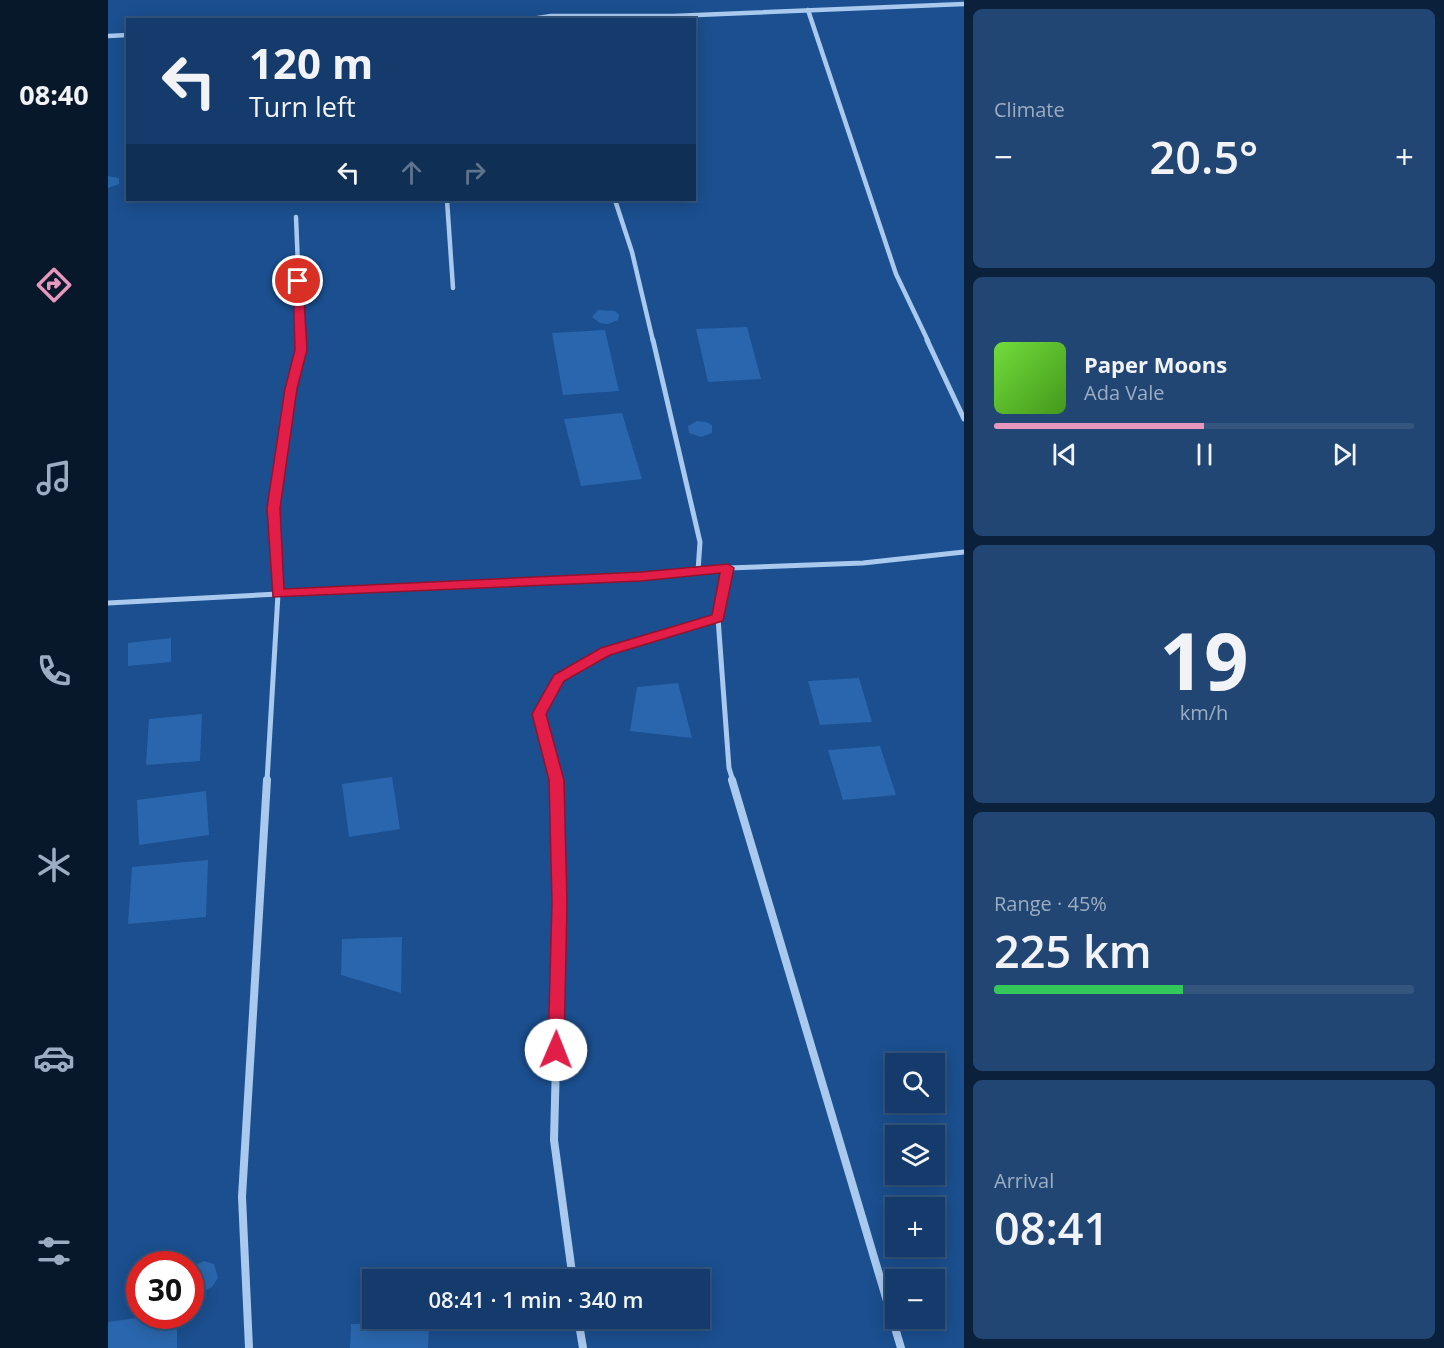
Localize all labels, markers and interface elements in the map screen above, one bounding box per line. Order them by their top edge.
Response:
text: 120 m [249,34,373,91]
icon: left [150,42,228,120]
text: 08:40 [19,76,89,113]
text: Turn left [249,88,356,125]
text: Climate [994,96,1065,123]
text: 20.5° [1150,126,1258,187]
text: − [994,134,1013,179]
text: + [1395,134,1414,179]
icon: left [332,156,365,189]
icon: ahead [395,156,428,189]
icon: right [458,156,491,189]
pin [272,255,323,306]
icon: directions [33,264,75,306]
icon: arrive [281,264,314,297]
text: Paper Moons [1084,349,1227,379]
text: Ada Vale [1084,379,1165,406]
icon: previous [1048,438,1081,471]
icon: pause [1188,438,1221,471]
icon: next [1328,438,1361,471]
icon: music [33,457,75,499]
text: 19 [1159,607,1249,713]
icon: phone [33,650,75,692]
text: km/h [1180,699,1228,726]
icon: climate [33,844,75,886]
text: Range · 45% [994,890,1107,917]
text: 225 km [994,920,1152,981]
position arrow [524,1018,588,1082]
icon: car [33,1037,75,1079]
map controls [885,1053,945,1329]
button: search [885,1053,945,1113]
button: layers [885,1125,945,1185]
text: Arrival [994,1167,1054,1194]
button: + [885,1197,945,1257]
text: 08:41 [994,1197,1109,1258]
icon: filters [33,1230,75,1272]
speed limit sign: 30 [126,1251,204,1329]
button: − [885,1269,945,1329]
text: 08:41 · 1 min · 340 m [428,1284,644,1314]

